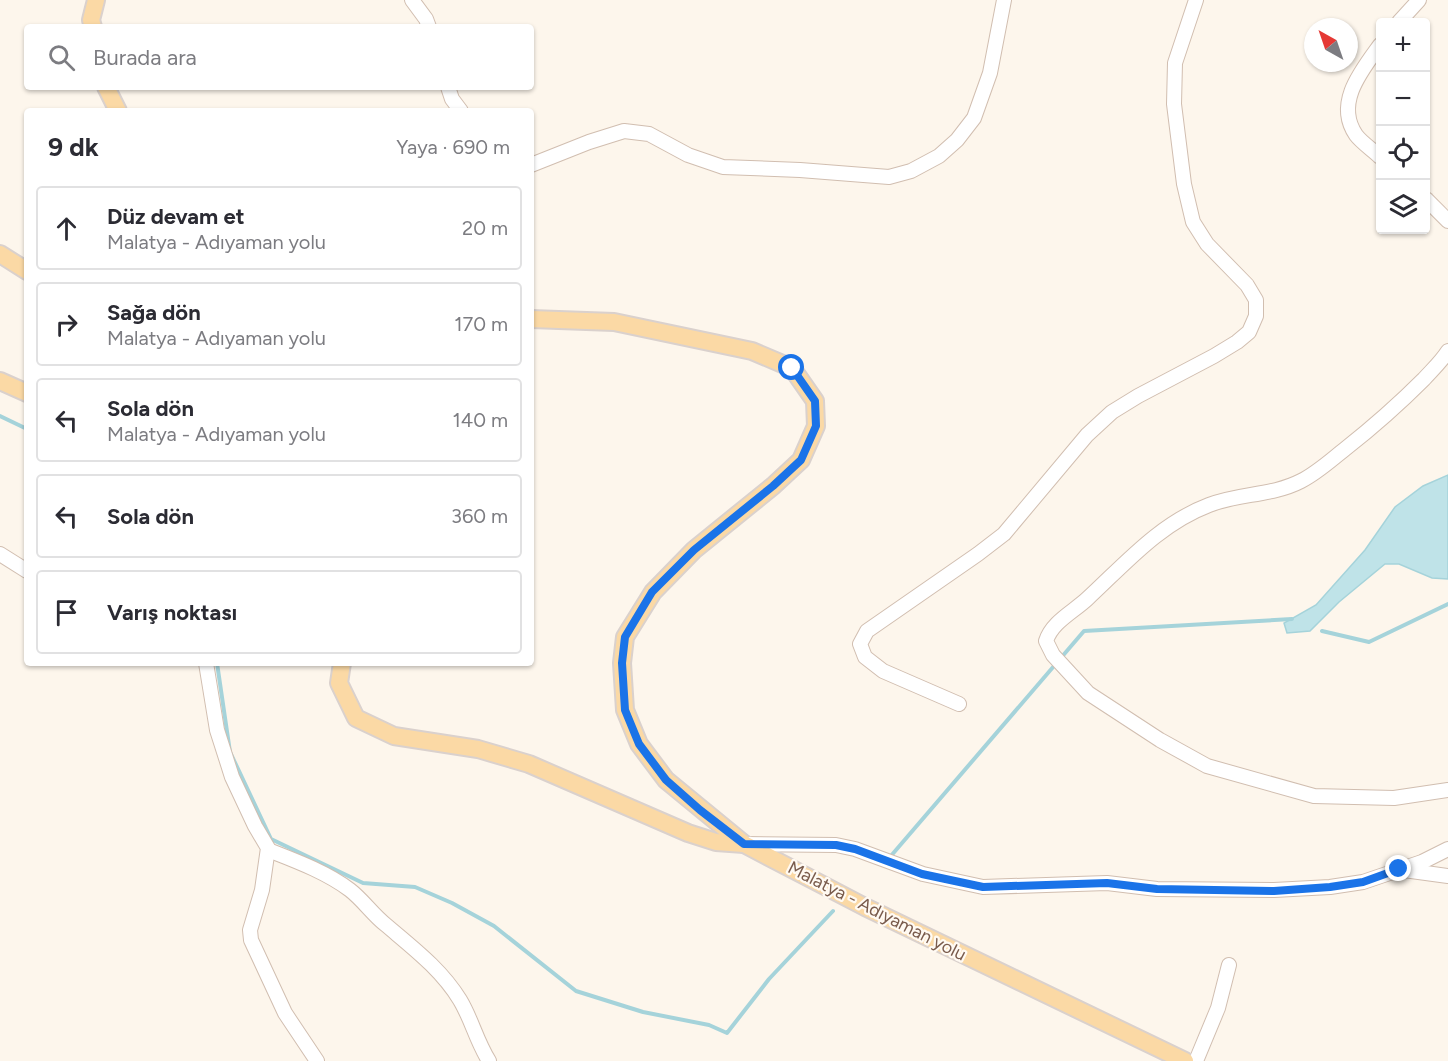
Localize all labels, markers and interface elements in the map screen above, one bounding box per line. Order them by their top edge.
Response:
north arrow [1304,18,1358,72]
map controls [1376,18,1430,234]
button: + [1376,18,1430,72]
search box [24,24,534,90]
icon: search [45,41,78,74]
text: Burada ara [93,44,197,71]
button: − [1376,72,1430,126]
button: locate [1376,126,1430,180]
text: 9 dk [48,131,99,163]
text: Yaya · 690 m [396,135,510,159]
button: layers [1376,180,1430,234]
text: Düz devam et [107,203,244,230]
icon: ahead [50,212,83,245]
text: 20 m [462,216,508,240]
text: Malatya - Adıyaman yolu [107,230,326,254]
text: Sağa dön [107,299,201,326]
icon: right [50,308,83,341]
text: 170 m [454,312,508,336]
text: Malatya - Adıyaman yolu [107,326,326,350]
route start [778,354,804,380]
text: Sola dön [107,395,194,422]
icon: left [50,404,83,437]
text: 140 m [453,408,508,432]
text: Malatya - Adıyaman yolu [107,422,326,446]
icon: left [50,500,83,533]
text: Sola dön [107,503,194,530]
text: 360 m [451,504,508,528]
icon: arrive [50,596,83,629]
text: Varış noktası [107,599,237,626]
route end [1385,855,1411,881]
street label: Malatya - Adıyaman yolu [784,856,970,966]

